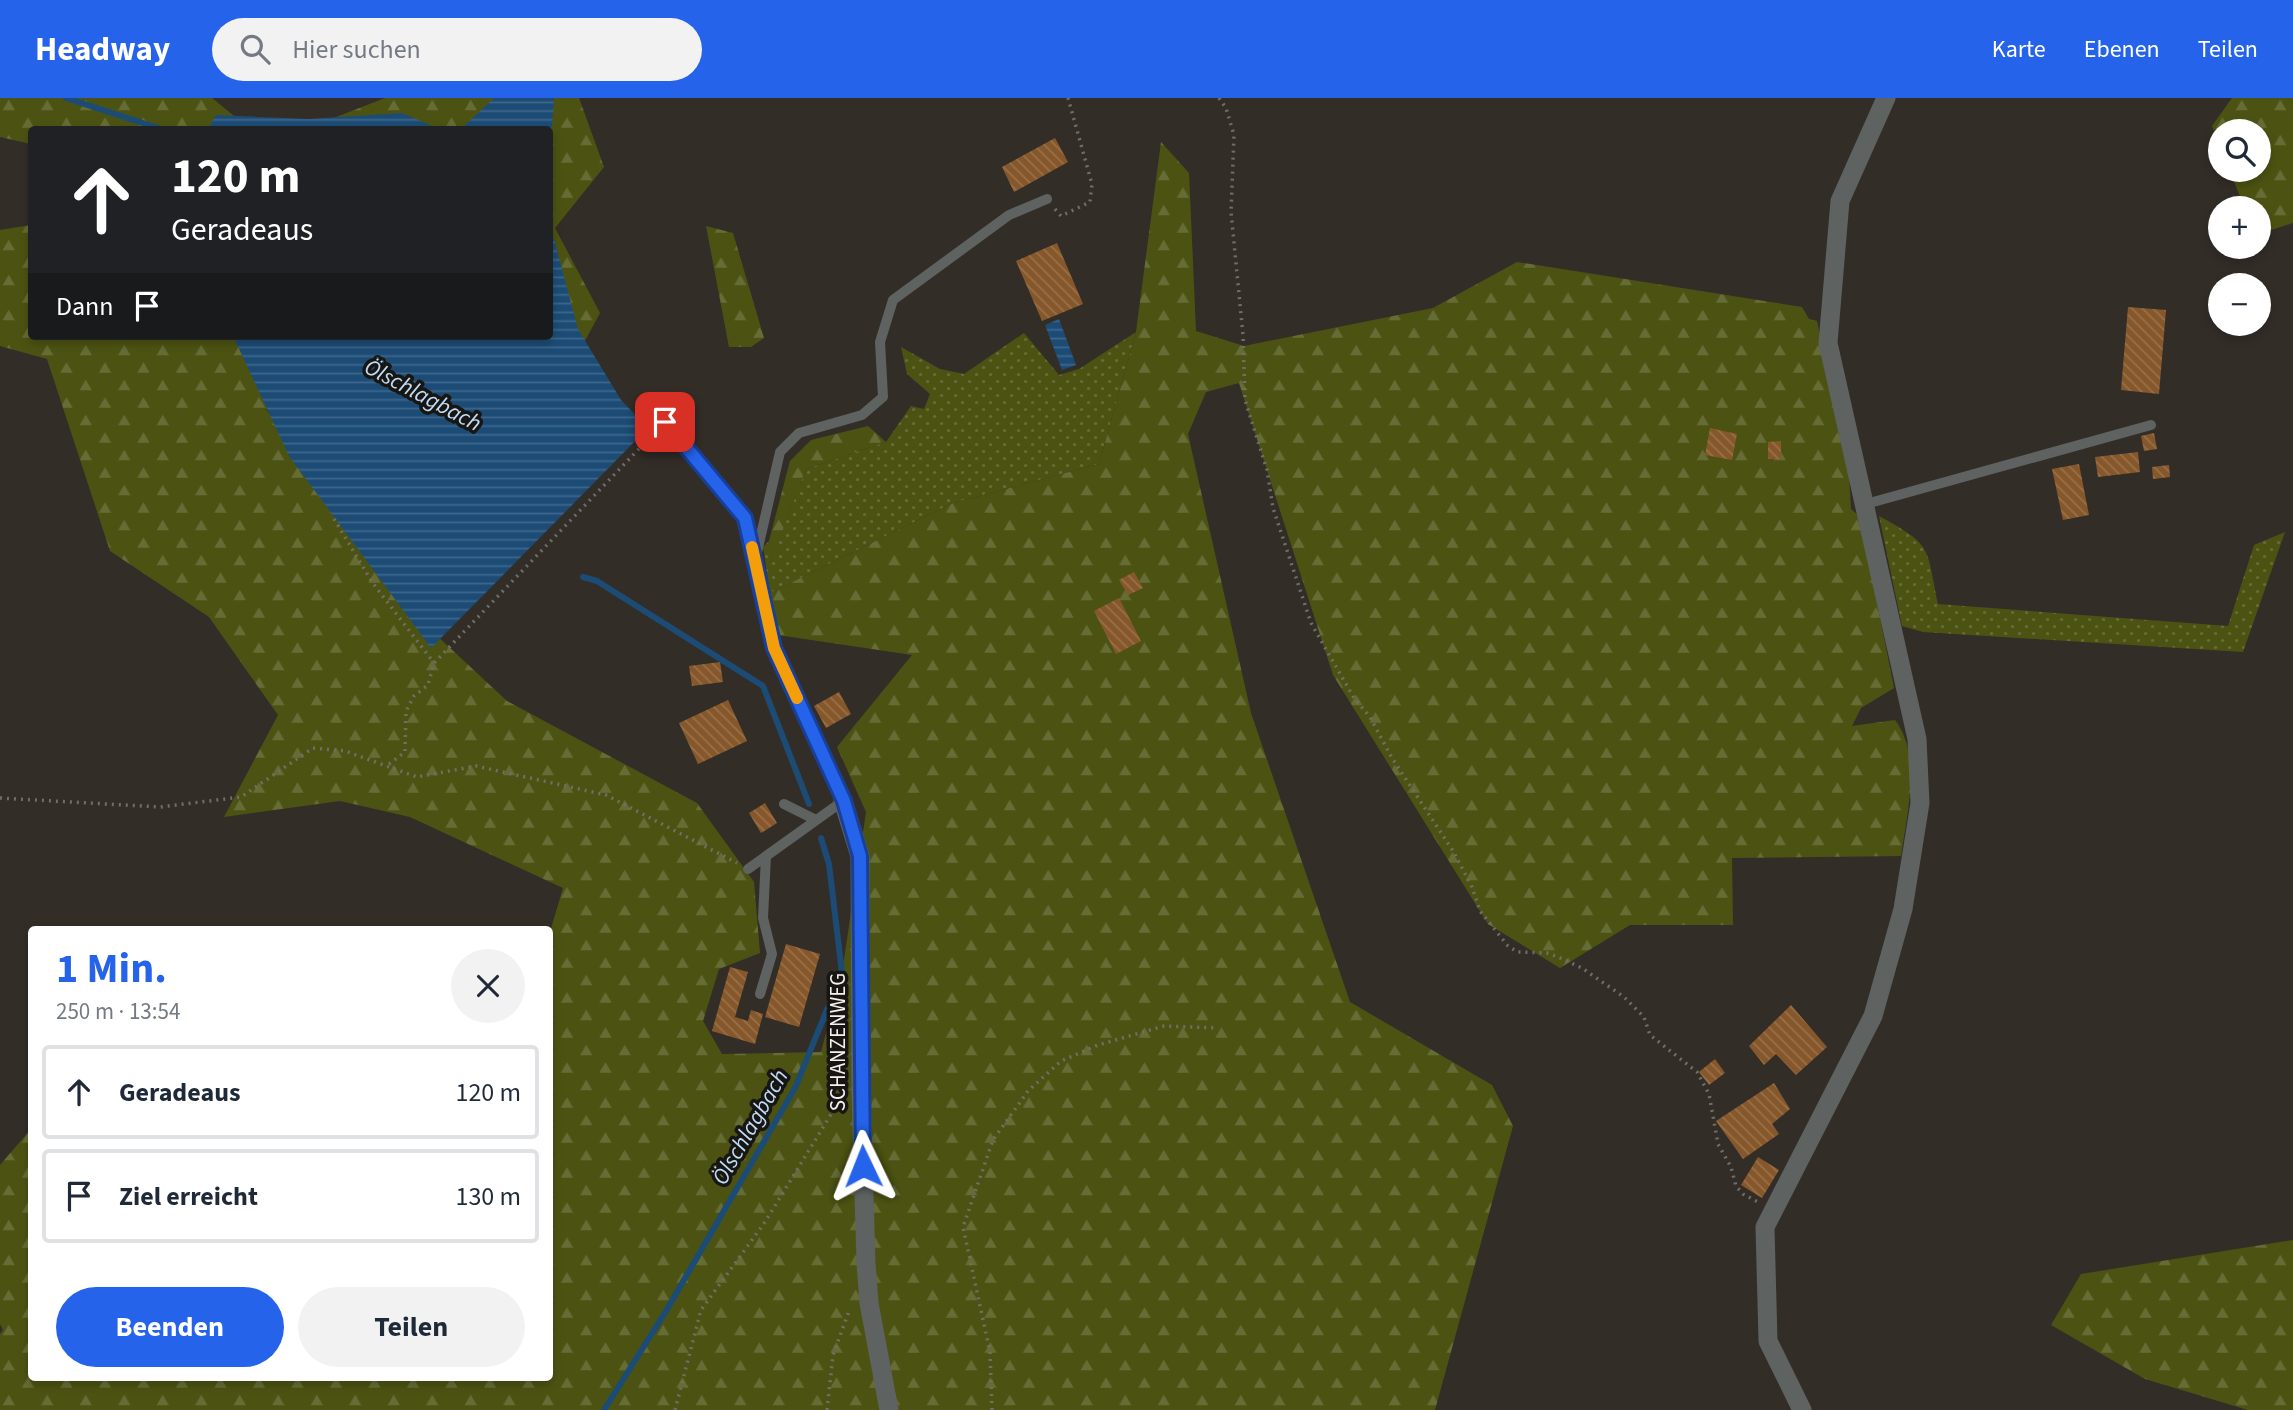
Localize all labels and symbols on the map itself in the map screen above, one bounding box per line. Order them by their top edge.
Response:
water label: Ölschlagbach [359,350,487,440]
pin [635,392,695,452]
street label: SCHANZENWEG [823,973,853,1111]
water label: Ölschlagbach [704,1063,796,1191]
position arrow [826,1129,900,1203]

